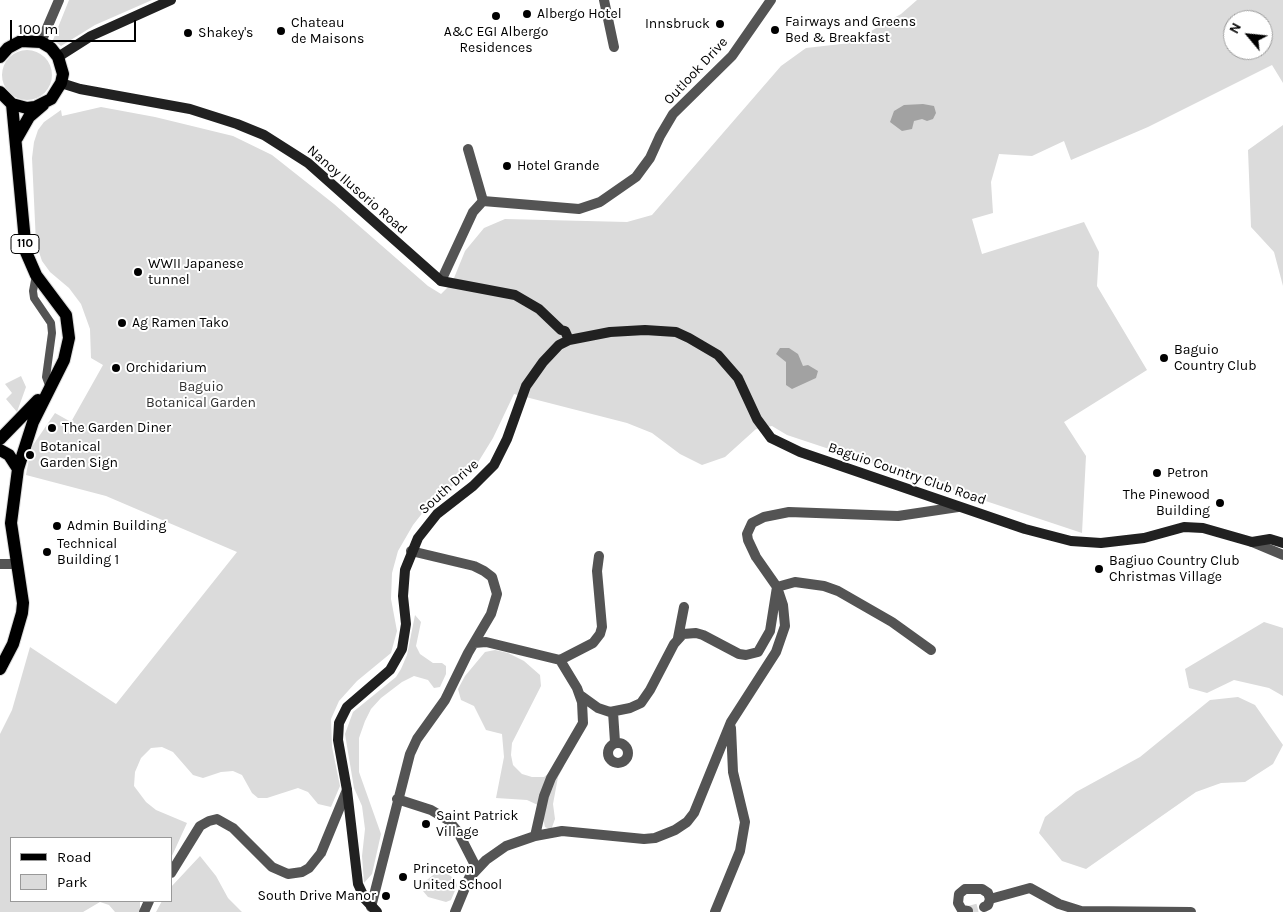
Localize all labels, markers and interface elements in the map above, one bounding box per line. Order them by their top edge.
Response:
place label: Albergo Hotel [537,6,622,22]
marker: Albergo Hotel [521,8,533,20]
scale bar [12,10,139,42]
marker: A&C EGI Albergo Residences [490,10,502,22]
north arrow [1223,10,1273,60]
place label: Fairways and Greens Bed & Breakfast [785,14,916,46]
place label: Chateau de Maisons [291,15,364,48]
place label: Innsbruck [645,16,710,32]
marker: Innsbruck [714,18,726,30]
text: 100 m [18,20,58,38]
text: N [1225,20,1245,37]
place label: A&C EGI Albergo Residences [444,24,548,56]
marker: Fairways and Greens Bed & Breakfast [769,24,781,36]
place label: Shakey's [198,25,253,41]
marker: Chateau de Maisons [275,25,287,37]
marker: Shakey's [182,27,194,39]
street label: Outlook Drive [661,34,731,108]
street label: Nanoy Ilusorio Road [304,142,410,238]
place label: Hotel Grande [517,158,599,174]
marker: Hotel Grande [501,160,513,172]
road number: 110 [11,234,39,253]
place label: WWII Japanese tunnel [148,256,244,288]
marker: WWII Japanese tunnel [132,266,144,278]
place label: Ag Ramen Tako [132,315,229,331]
marker: Ag Ramen Tako [116,317,128,329]
place label: Baguio Country Club [1174,342,1257,374]
marker: Baguio Country Club [1158,352,1170,364]
place label: Orchidarium [126,360,207,376]
marker: Orchidarium [110,362,122,374]
park label: Baguio Botanical Garden [146,379,256,412]
place label: The Garden Diner [62,420,171,436]
marker: The Garden Diner [46,422,58,434]
place label: Botanical Garden Sign [40,439,118,472]
street label: Baguio Country Club Road [826,439,988,509]
marker: Botanical Garden Sign [24,449,36,461]
street label: South Drive [416,456,482,518]
place label: Petron [1167,465,1208,481]
marker: Petron [1151,467,1163,479]
place label: The Pinewood Building [1123,487,1210,520]
marker: The Pinewood Building [1214,497,1226,509]
place label: Admin Building [67,518,166,534]
marker: Admin Building [51,520,63,532]
place label: Technical Building 1 [57,536,119,568]
marker: Technical Building 1 [41,546,53,558]
place label: Bagiuo Country Club Christmas Village [1109,553,1240,586]
marker: Bagiuo Country Club Christmas Village [1093,563,1105,575]
place label: Saint Patrick Village [436,808,518,840]
marker: Saint Patrick Village [420,818,432,830]
legend [10,837,172,902]
text: Road [57,848,92,866]
place label: Princeton United School [413,861,502,894]
marker: Princeton United School [397,871,409,883]
text: Park [57,873,87,891]
place label: South Drive Manor [258,888,376,904]
marker: South Drive Manor [380,890,392,902]

